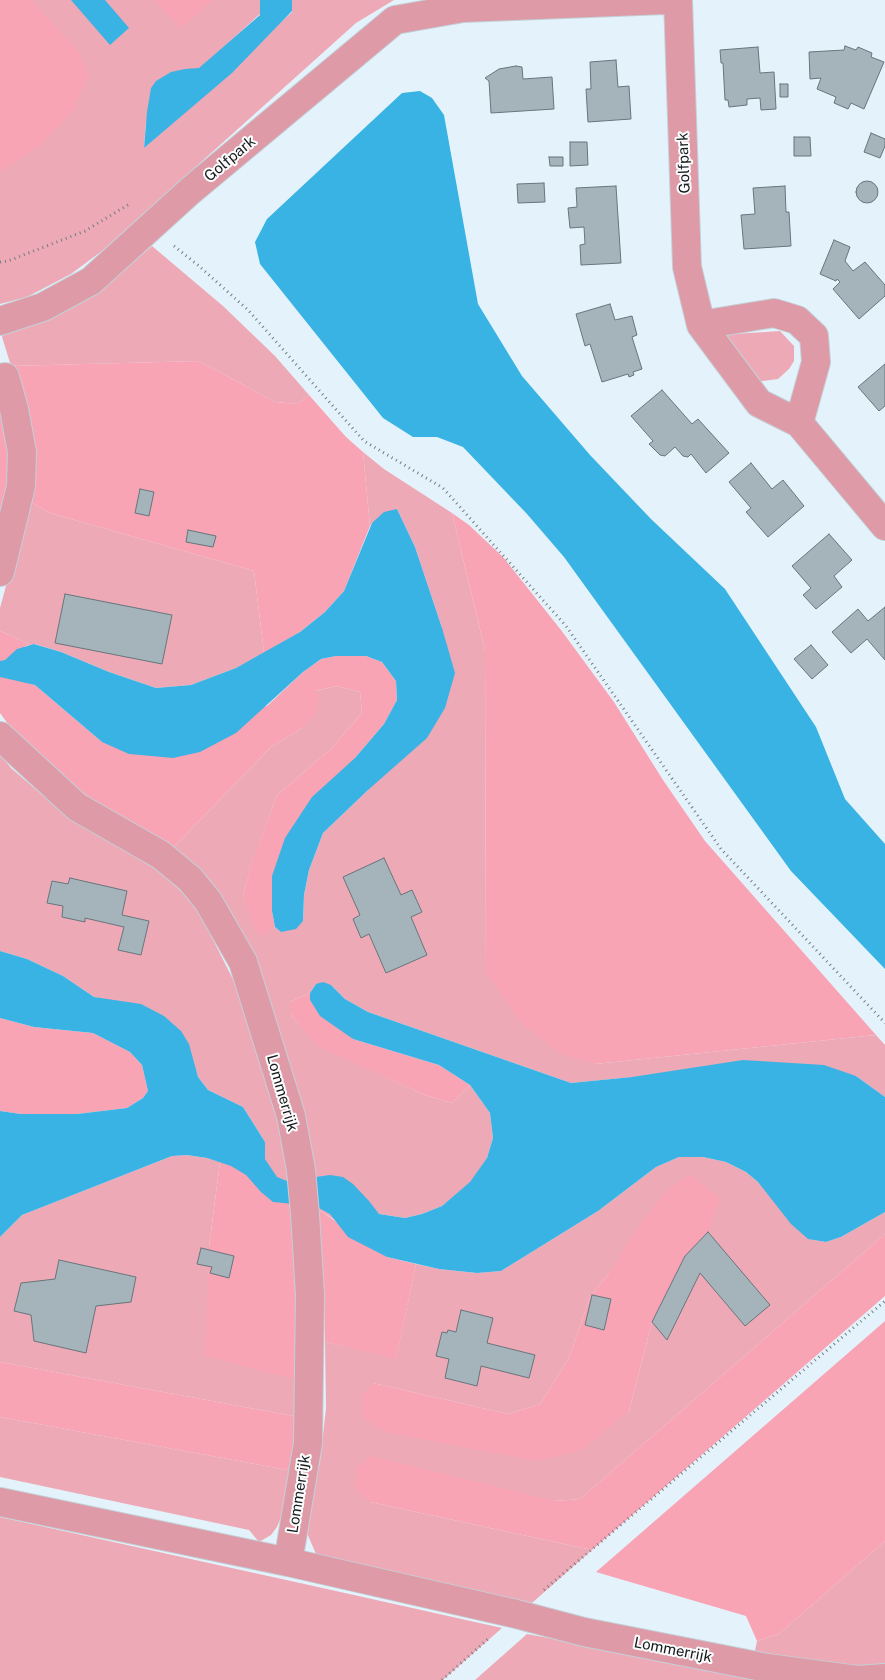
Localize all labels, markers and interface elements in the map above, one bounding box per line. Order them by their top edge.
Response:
street label: Golfpark [201,132,259,186]
street label: Golfpark [674,132,694,194]
street label: Lommerrijk [262,1052,302,1134]
street label: Lommerrijk [284,1453,314,1535]
street label: Lommerrijk [632,1634,714,1666]

